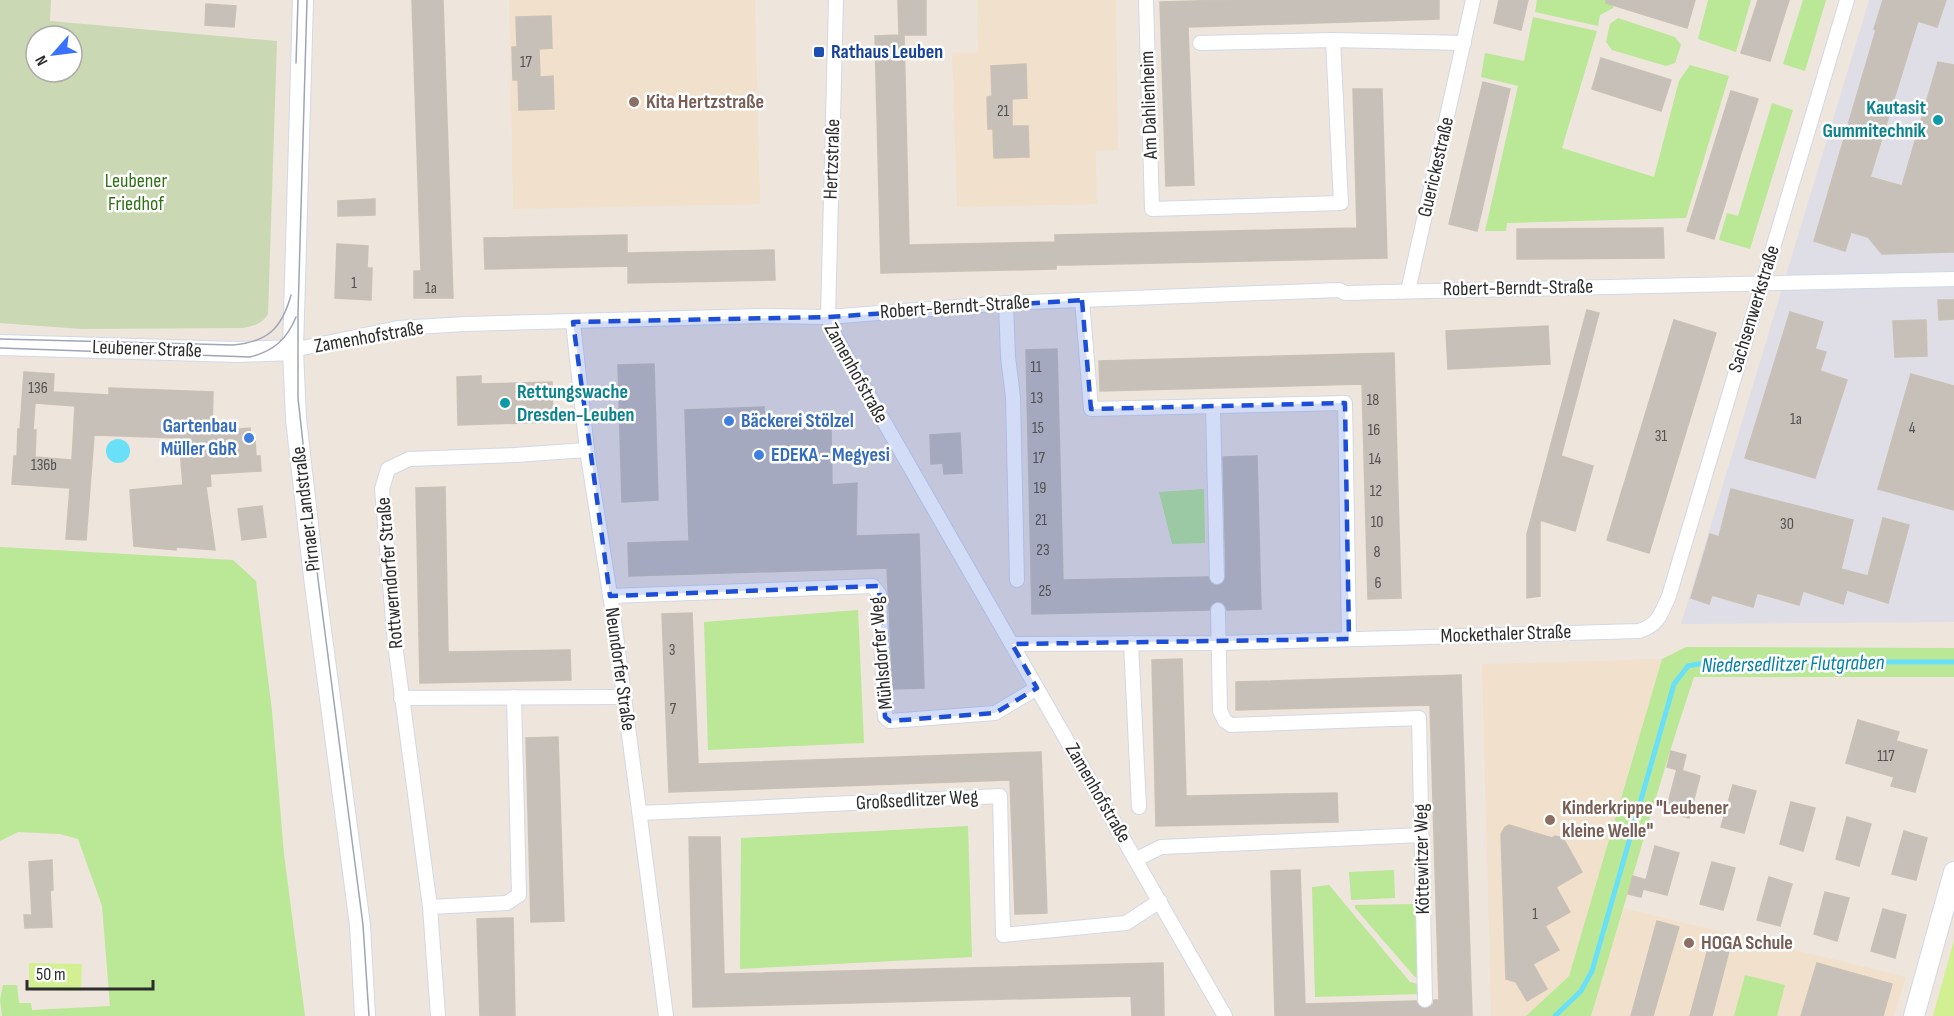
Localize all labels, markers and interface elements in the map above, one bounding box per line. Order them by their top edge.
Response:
north arrow [24,24,84,84]
place label: Rathaus Leuben [831,40,943,64]
marker: Rathaus Leuben [812,45,826,59]
street label: Am Dahlienheim [1135,50,1163,161]
text: N [32,52,52,69]
house number: 17 [520,53,533,72]
place label: Kita Hertzstraße [646,90,764,114]
marker: Kita Hertzstraße [627,95,641,109]
place label: Kautasit Gummitechnik [1822,96,1927,143]
house number: 21 [997,102,1010,121]
marker: Kautasit Gummitechnik [1931,113,1945,127]
street label: Guerickestraße [1413,115,1459,219]
street label: Hertzstraße [819,118,845,200]
park label: Leubener Friedhof [105,169,167,216]
street label: Sachsenwerkstraße [1723,243,1785,375]
house number: 1 [351,274,357,293]
street label: Robert-Berndt-Straße [1443,275,1593,301]
house number: 1a [425,279,437,298]
street label: Robert-Berndt-Straße [879,290,1031,324]
street label: Zamenhofstraße [312,316,426,358]
street label: Zamenhofstraße [819,319,893,427]
street label: Leubener Straße [92,335,202,363]
house number: 11 [1030,358,1042,377]
house number: 136 [28,379,48,398]
place label: Rettungswache Dresden-Leuben [517,380,635,427]
house number: 13 [1031,389,1043,408]
house number: 18 [1367,391,1379,410]
marker: Rettungswache Dresden-Leuben [498,396,512,410]
place label: Bäckerei Stölzel [741,409,854,433]
house number: 1a [1790,410,1802,429]
place label: Gartenbau Müller GbR [161,414,237,461]
marker: Bäckerei Stölzel [722,414,736,428]
house number: 15 [1032,419,1044,438]
house number: 4 [1909,419,1916,438]
house number: 16 [1368,421,1380,440]
house number: 31 [1655,427,1668,446]
marker: Gartenbau Müller GbR [242,431,256,445]
place label: EDEKA - Megyesi [771,443,890,467]
street label: Pirnaer Landstraße [286,445,326,573]
marker: EDEKA - Megyesi [752,448,766,462]
house number: 17 [1033,449,1046,468]
house number: 14 [1369,450,1381,469]
house number: 136b [31,456,57,475]
house number: 19 [1034,479,1046,498]
house number: 12 [1370,482,1382,501]
street label: Rottwerndorfer Straße [371,496,409,650]
house number: 21 [1035,511,1048,530]
house number: 10 [1371,513,1383,532]
house number: 30 [1780,515,1794,534]
house number: 23 [1036,541,1050,560]
house number: 8 [1373,543,1381,562]
house number: 6 [1374,574,1382,593]
house number: 25 [1038,582,1052,601]
street label: Mühlsdorfer Weg [864,595,898,711]
street label: Neundorfer Straße [599,606,641,732]
street label: Mockethaler Straße [1440,620,1572,648]
house number: 3 [669,641,675,660]
water label: Niedersedlitzer Flutgraben [1701,650,1885,678]
house number: 7 [670,700,677,719]
street label: Zamenhofstraße [1060,739,1136,847]
house number: 117 [1877,747,1895,766]
street label: Großsedlitzer Weg [855,785,979,815]
place label: Kinderkrippe "Leubener kleine Welle" [1562,796,1729,843]
street label: Köttewitzer Weg [1409,803,1435,915]
marker: Kinderkrippe "Leubener kleine Welle" [1543,813,1557,827]
house number: 1 [1532,905,1538,924]
place label: HOGA Schule [1701,931,1793,955]
marker: HOGA Schule [1682,936,1696,950]
scale bar [27,953,153,991]
text: 50 m [36,964,66,985]

